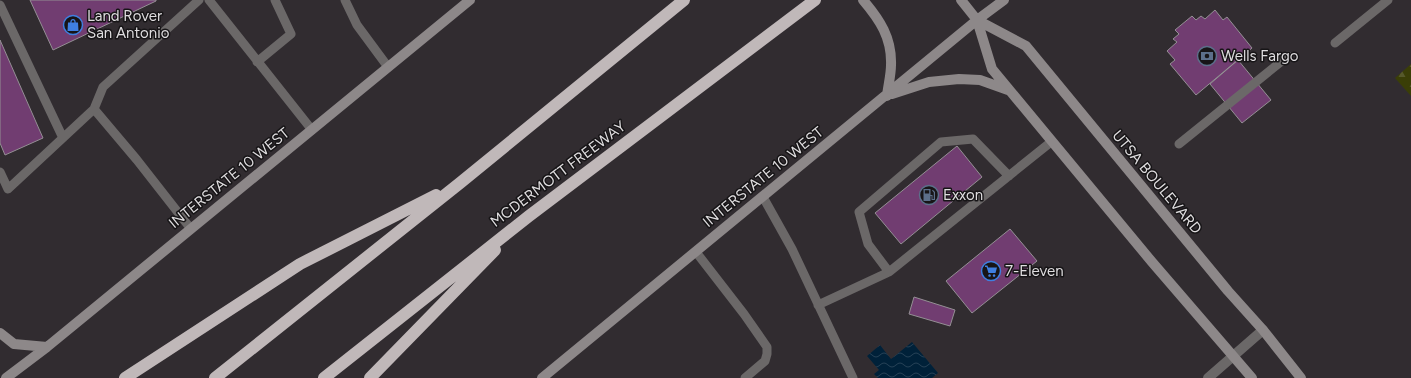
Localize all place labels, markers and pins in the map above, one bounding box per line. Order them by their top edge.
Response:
place label: Land Rover San Antonio [87,7,170,42]
shop icon: Land Rover San Antonio [62,14,84,36]
bank icon: Wells Fargo [1196,45,1218,67]
place label: Wells Fargo [1221,47,1299,65]
fuel station icon: Exxon [918,184,940,206]
place label: Exxon [943,186,983,204]
supermarket icon: 7-Eleven [980,260,1002,282]
place label: 7-Eleven [1005,262,1064,280]

